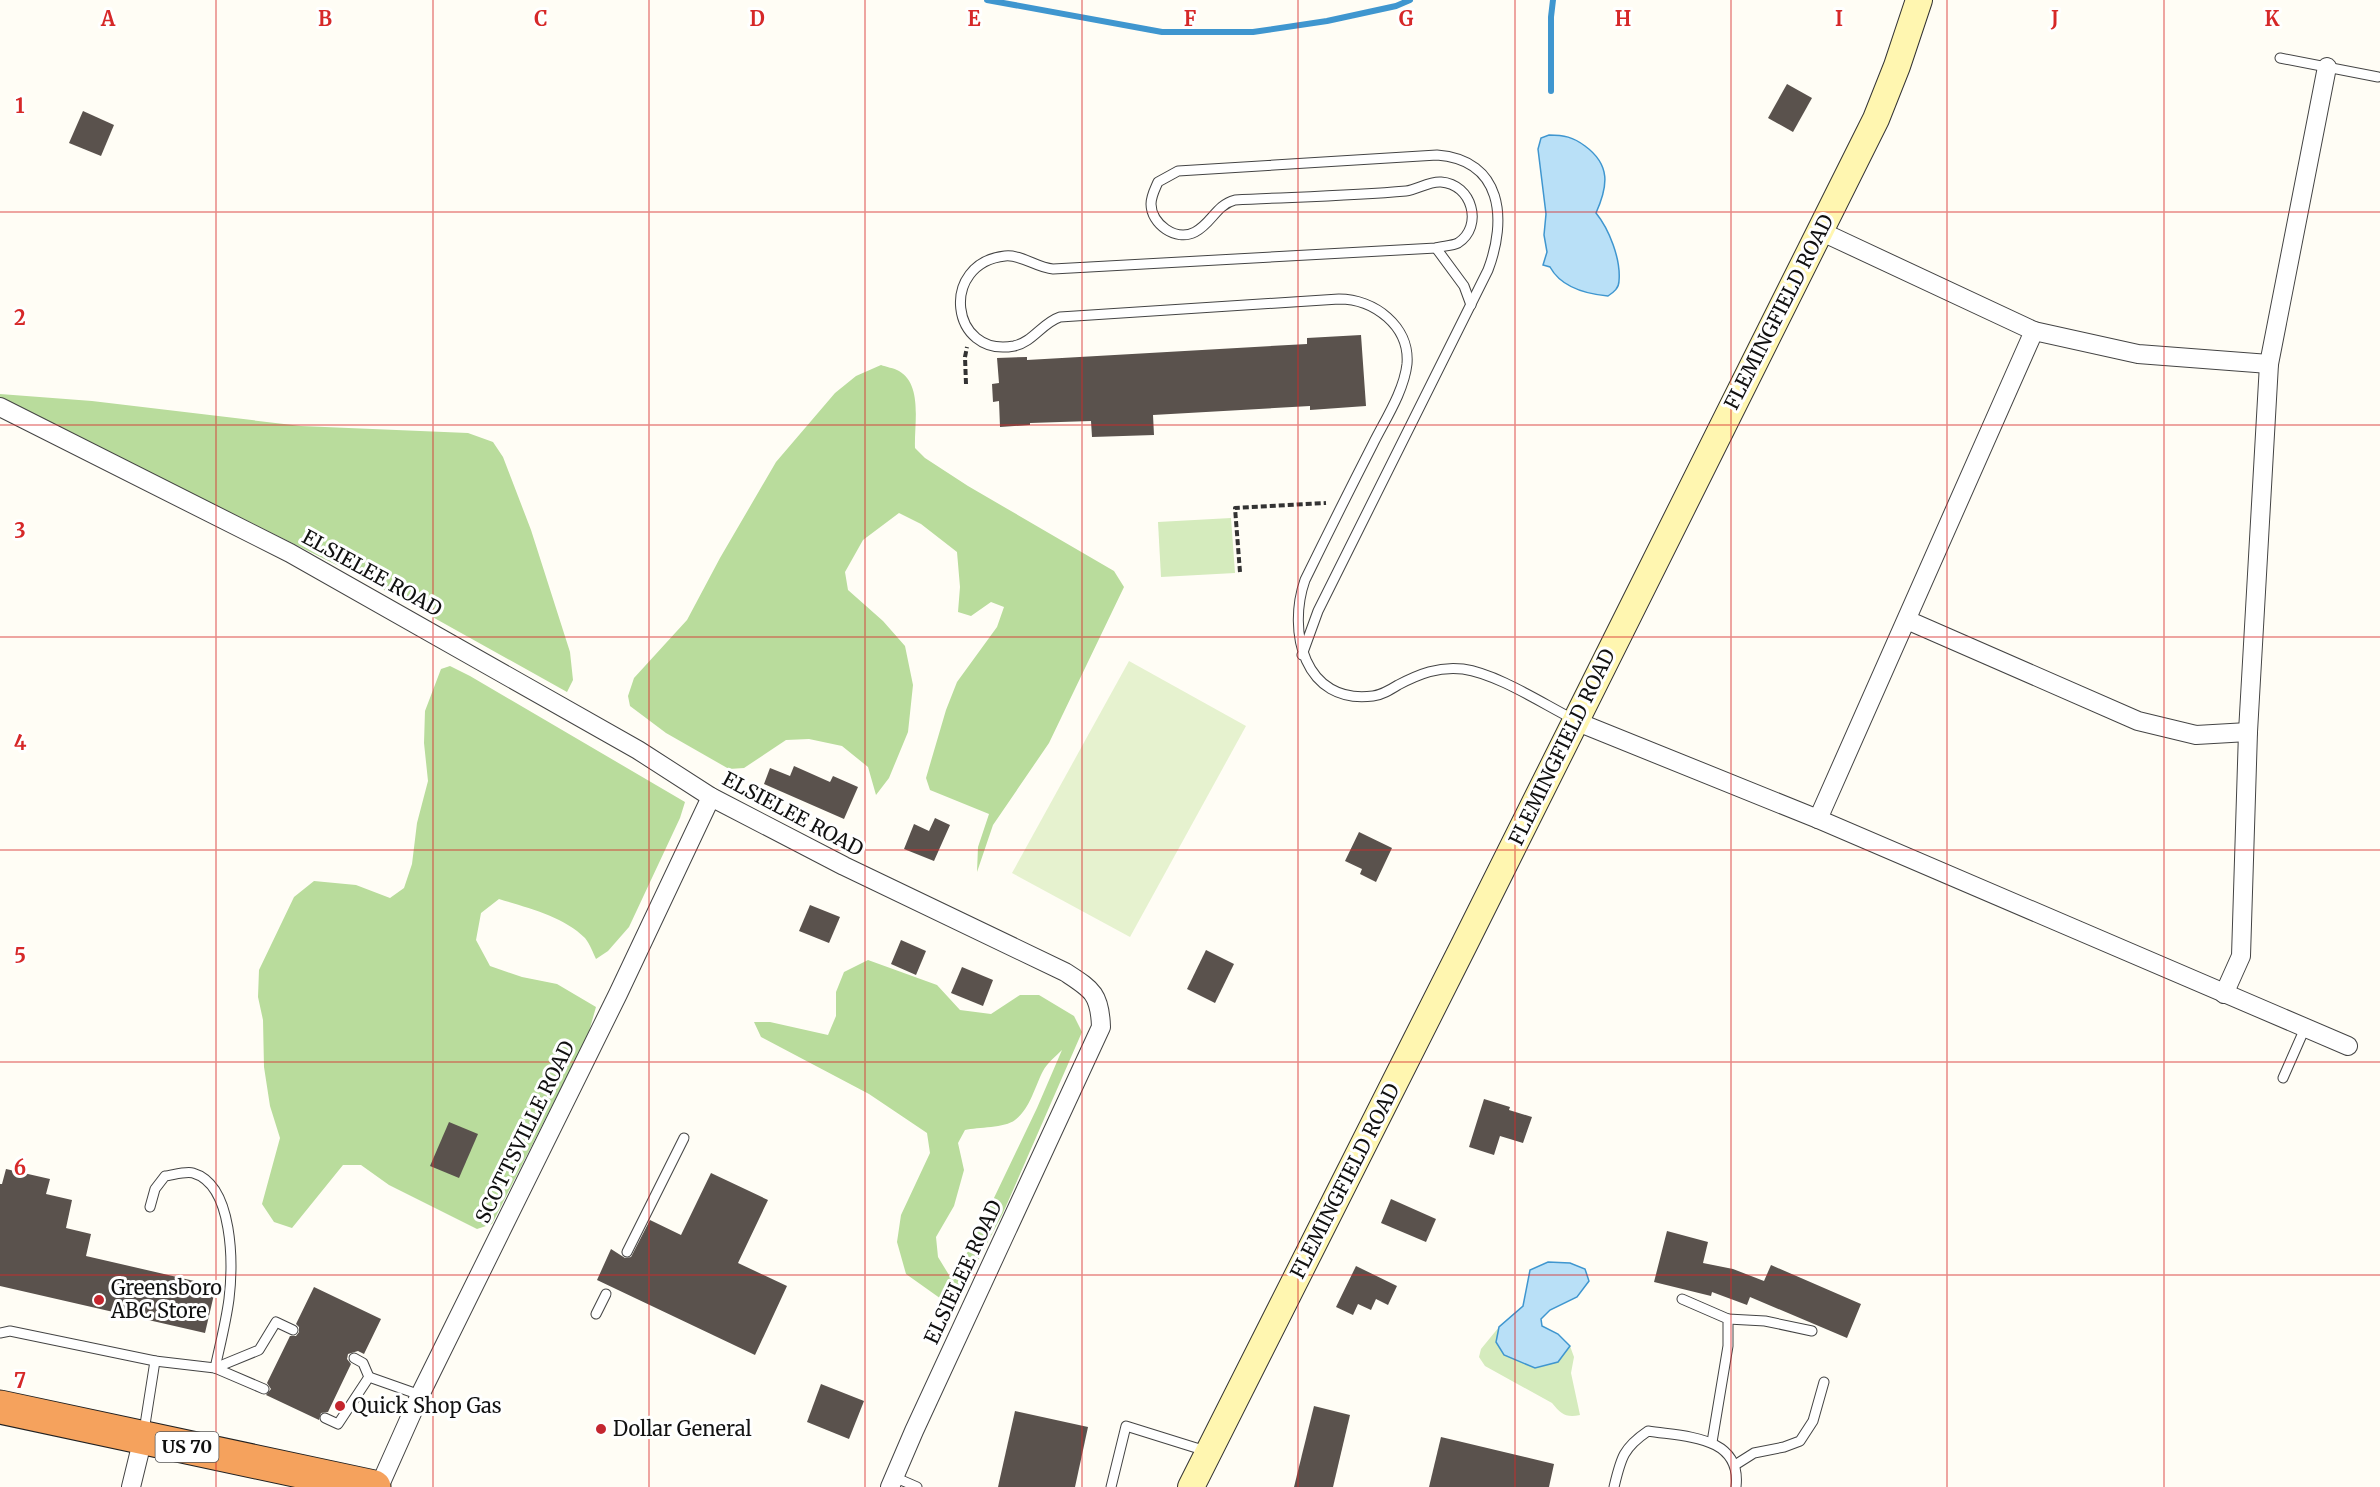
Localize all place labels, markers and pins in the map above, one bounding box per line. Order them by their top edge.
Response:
place label: Greensboro ABC Store [110,1275,222,1323]
marker: Greensboro ABC Store [92,1293,106,1307]
place label: Quick Shop Gas [352,1393,502,1418]
marker: Quick Shop Gas [333,1399,347,1413]
place label: Dollar General [613,1416,752,1441]
marker: Dollar General [594,1422,608,1436]

